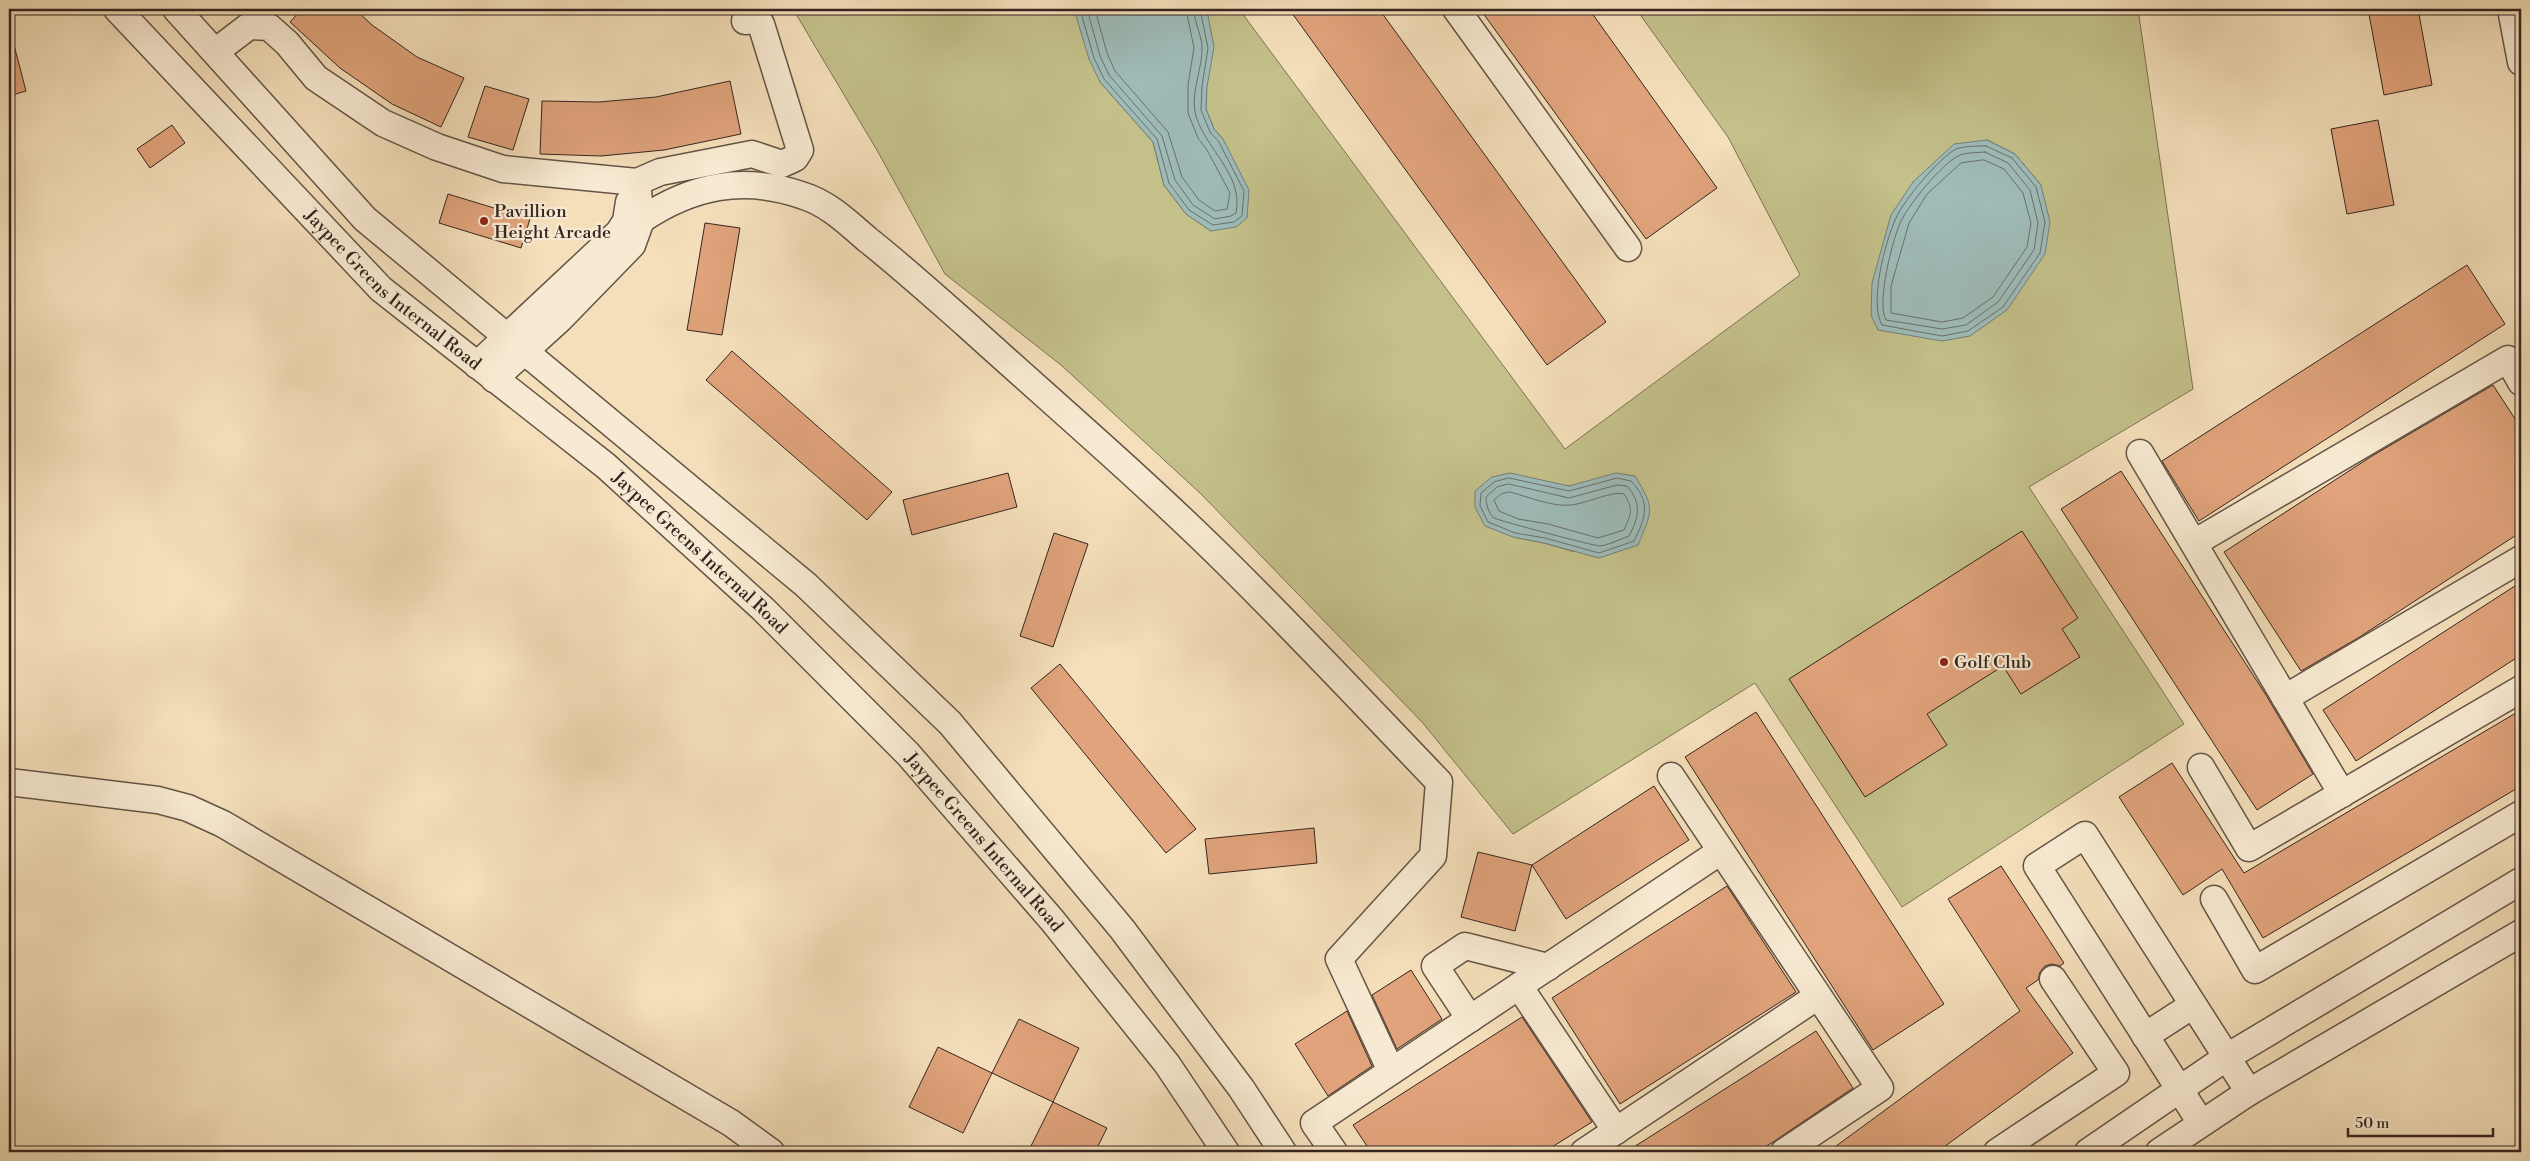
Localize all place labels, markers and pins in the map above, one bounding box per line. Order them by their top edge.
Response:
place label: Pavillion Height Arcade [494,200,611,244]
marker: Pavillion Height Arcade [478,215,490,227]
place label: Golf Club [1954,651,2031,674]
marker: Golf Club [1938,656,1950,668]

